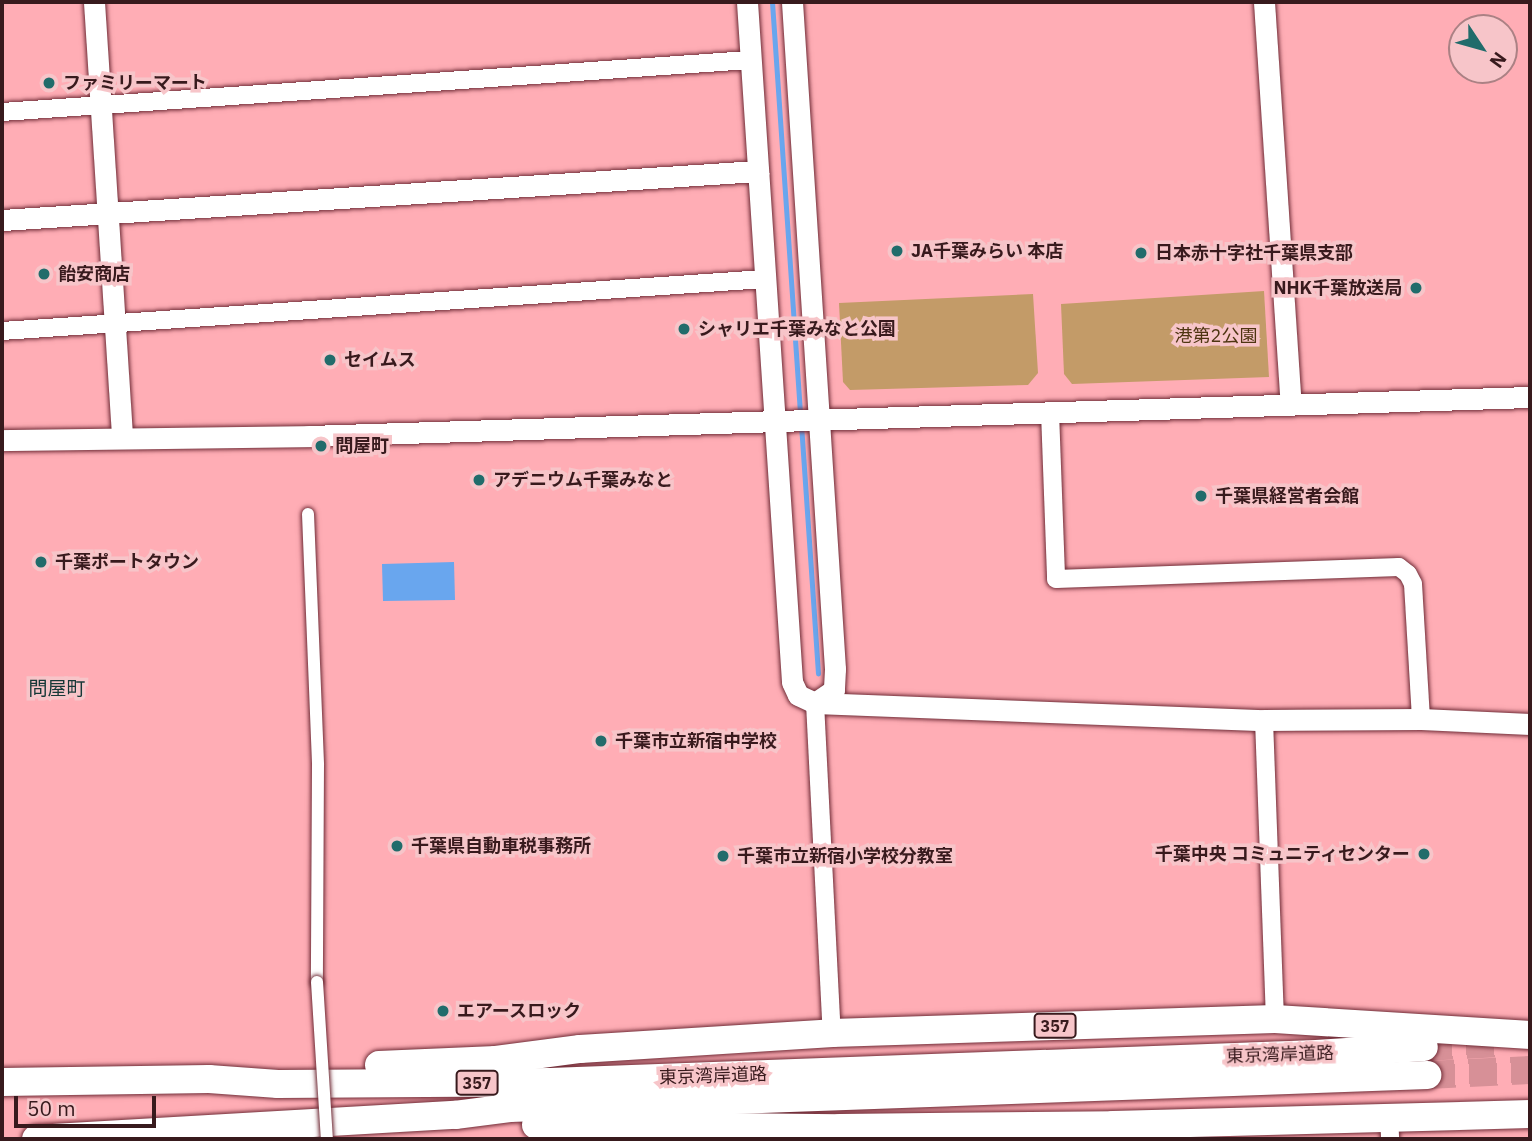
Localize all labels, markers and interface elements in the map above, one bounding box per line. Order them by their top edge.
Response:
north arrow [1448,14,1518,84]
text: N [1485,48,1512,73]
place label: ファミリーマート [63,72,207,94]
marker: ファミリーマート [41,75,57,91]
place label: JA千葉みらい 本店 [911,240,1063,262]
place label: 日本赤十字社千葉県支部 [1155,242,1353,264]
marker: JA千葉みらい 本店 [889,243,905,259]
marker: 日本赤十字社千葉県支部 [1133,245,1149,261]
place label: 飴安商店 [58,263,130,285]
marker: 飴安商店 [36,266,52,282]
place label: NHK千葉放送局 [1273,277,1402,299]
marker: NHK千葉放送局 [1408,280,1424,296]
place label: シャリエ千葉みなと公園 [698,318,896,340]
marker: シャリエ千葉みなと公園 [676,321,692,337]
park label: 港第2公園 [1175,325,1257,347]
place label: セイムス [344,349,416,371]
marker: セイムス [322,352,338,368]
place label: 問屋町 [335,435,389,457]
marker: 問屋町 [313,438,329,454]
place label: アデニウム千葉みなと [493,469,673,491]
marker: アデニウム千葉みなと [471,472,487,488]
place label: 千葉県経営者会館 [1215,485,1359,507]
marker: 千葉県経営者会館 [1193,488,1209,504]
place label: 千葉ポートタウン [55,551,199,573]
marker: 千葉ポートタウン [33,554,49,570]
district label: 問屋町 [29,678,85,700]
place label: 千葉市立新宿中学校 [615,730,777,752]
marker: 千葉市立新宿中学校 [593,733,609,749]
place label: 千葉県自動車税事務所 [411,835,591,857]
marker: 千葉県自動車税事務所 [389,838,405,854]
place label: 千葉中央 コミュニティセンター [1154,843,1410,865]
place label: 千葉市立新宿小学校分教室 [737,845,953,867]
marker: 千葉中央 コミュニティセンター [1416,846,1432,862]
marker: 千葉市立新宿小学校分教室 [715,848,731,864]
place label: エアースロック [457,1000,582,1022]
marker: エアースロック [435,1003,451,1019]
road number: 357 [1032,1014,1078,1038]
street label: 東京湾岸道路 [1226,1042,1334,1068]
street label: 東京湾岸道路 [659,1063,767,1089]
road number: 357 [454,1070,500,1096]
scale bar [18,1082,159,1126]
text: 50 m [27,1094,76,1122]

